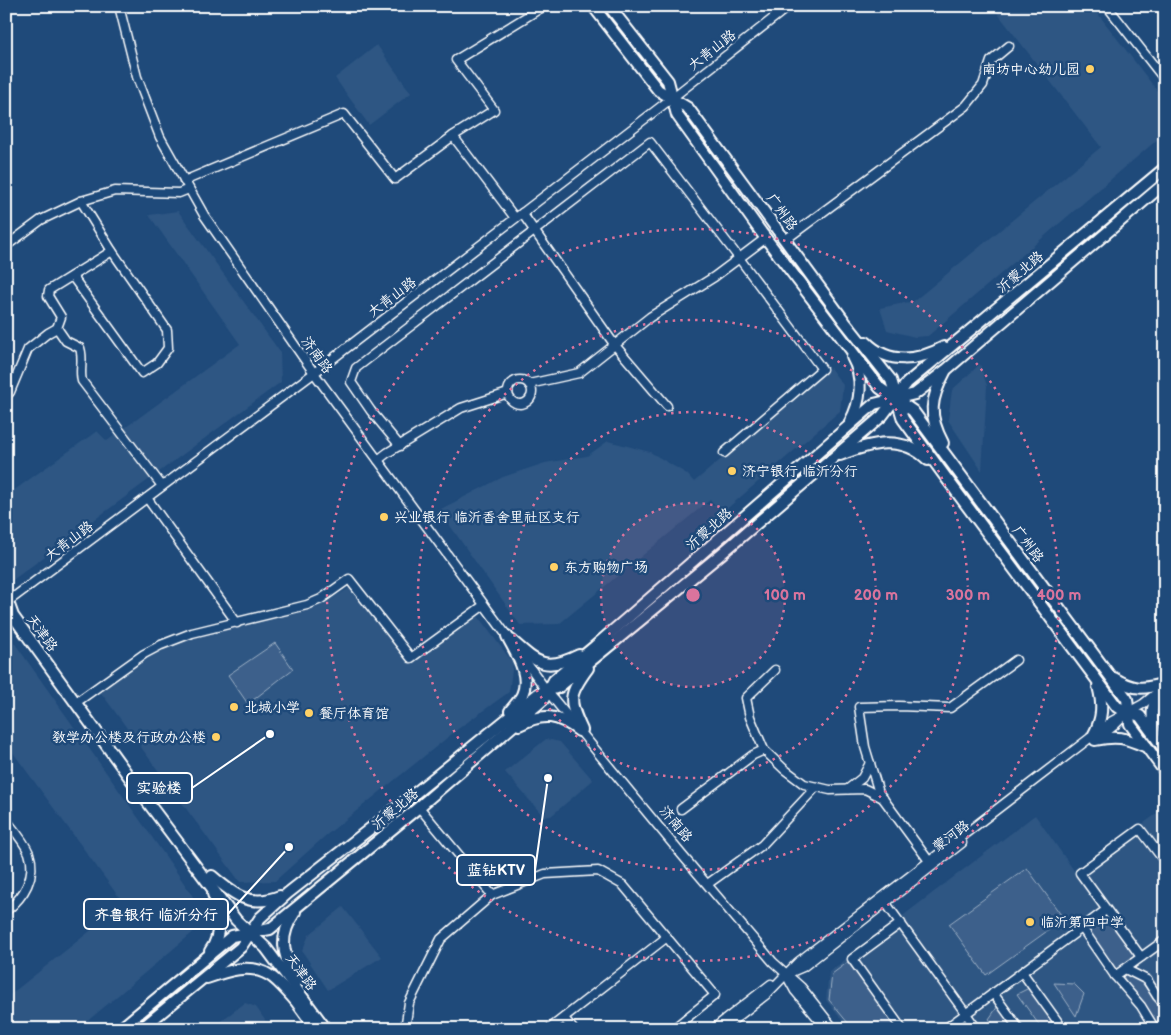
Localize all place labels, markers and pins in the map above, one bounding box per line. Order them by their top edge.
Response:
place label: 南坊中心幼儿园 [982,61,1080,78]
marker: 南坊中心幼儿园 [1084,63,1096,75]
place label: 济宁银行 临沂分行 [742,463,858,480]
marker: 济宁银行 临沂分行 [726,465,738,477]
place label: 兴业银行 临沂香舍里社区支行 [394,509,580,526]
marker: 兴业银行 临沂香舍里社区支行 [378,511,390,523]
place label: 东方购物广场 [564,559,648,576]
marker: 东方购物广场 [548,561,560,573]
centre of rings [684,586,702,604]
place label: 北城小学 [244,699,300,716]
marker: 北城小学 [228,701,240,713]
place label: 餐厅体育馆 [319,705,389,722]
marker: 餐厅体育馆 [303,707,315,719]
place label: 教学办公楼及行政办公楼 [52,729,206,746]
marker: 教学办公楼及行政办公楼 [210,731,222,743]
callout: 实验楼 [127,773,192,803]
callout: 蓝钻KTV [457,855,535,885]
callout: 齐鲁银行 临沂分行 [84,899,228,929]
place label: 临沂第四中学 [1040,914,1124,931]
marker: 临沂第四中学 [1024,916,1036,928]

